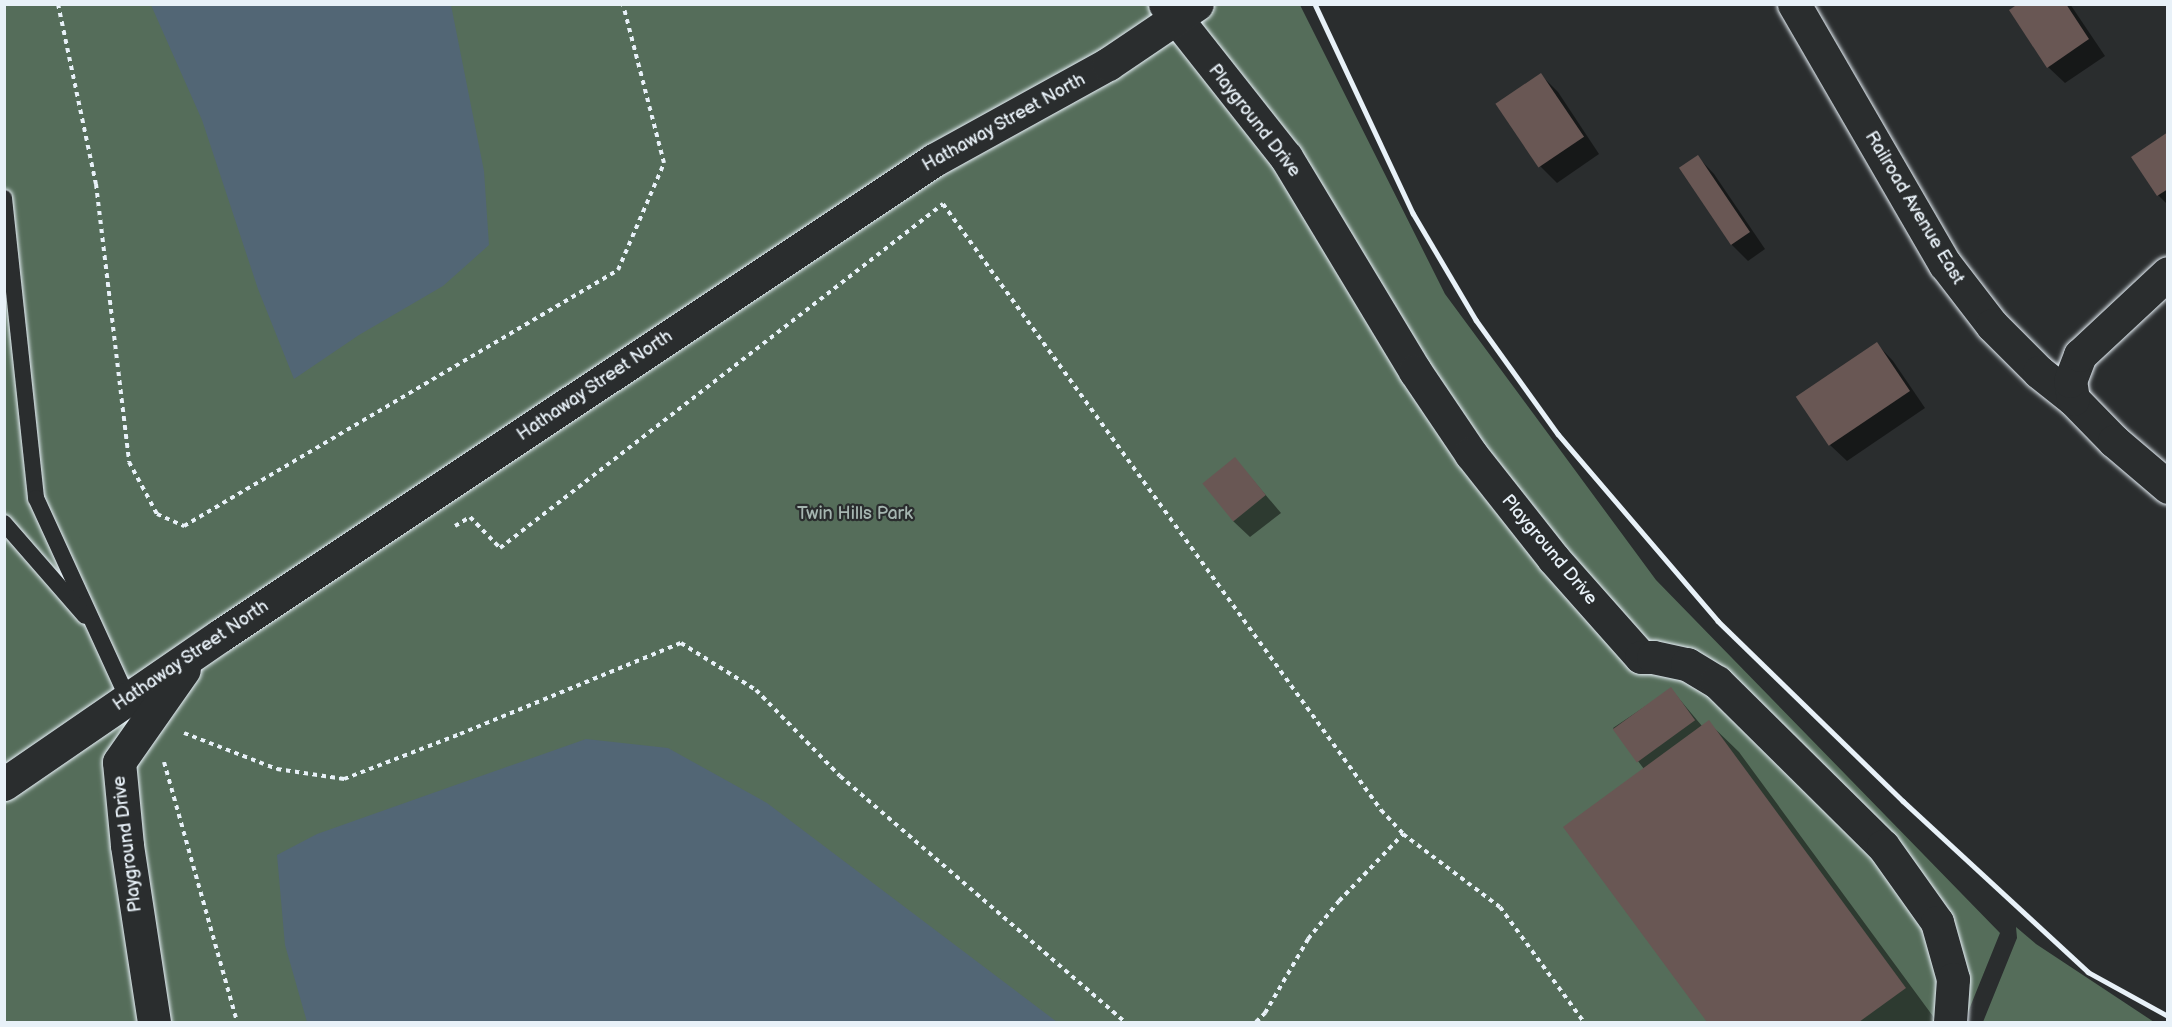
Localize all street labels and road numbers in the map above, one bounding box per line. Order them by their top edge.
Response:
street label: Playground Drive [1203,60,1305,182]
street label: Hathaway Street North [918,69,1090,177]
street label: Railroad Avenue East [1860,128,1968,288]
street label: Hathaway Street North [513,325,677,447]
street label: Playground Drive [1497,490,1601,610]
street label: Hathaway Street North [109,595,273,717]
street label: Playground Drive [109,775,147,913]

